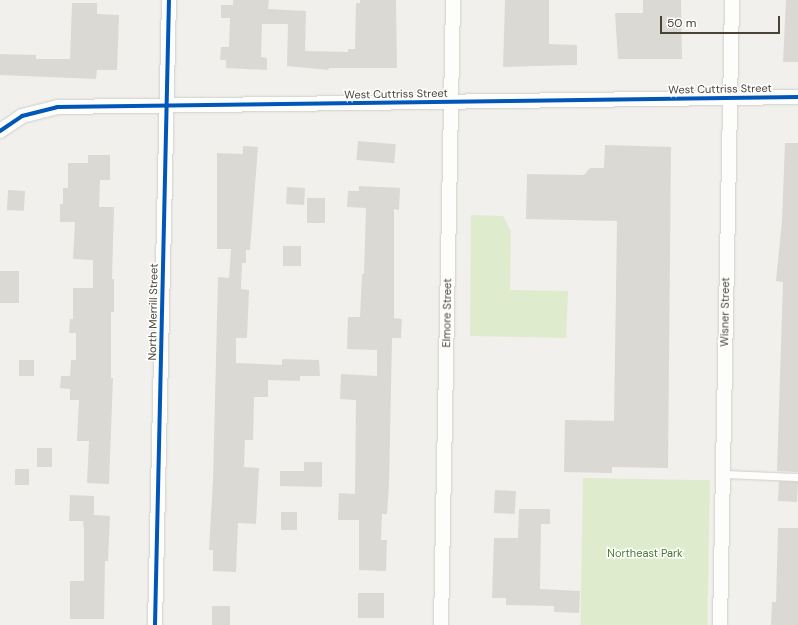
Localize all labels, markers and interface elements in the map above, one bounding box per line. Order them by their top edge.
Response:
scale bar [662,8,782,34]
text: 50 m [667,15,696,31]
street label: West Cuttriss Street [668,81,772,97]
street label: West Cuttriss Street [344,86,448,102]
street label: North Merrill Street [146,263,160,361]
street label: Wisner Street [718,277,732,347]
street label: Elmore Street [440,278,454,348]
park label: Northeast Park [607,546,683,560]

